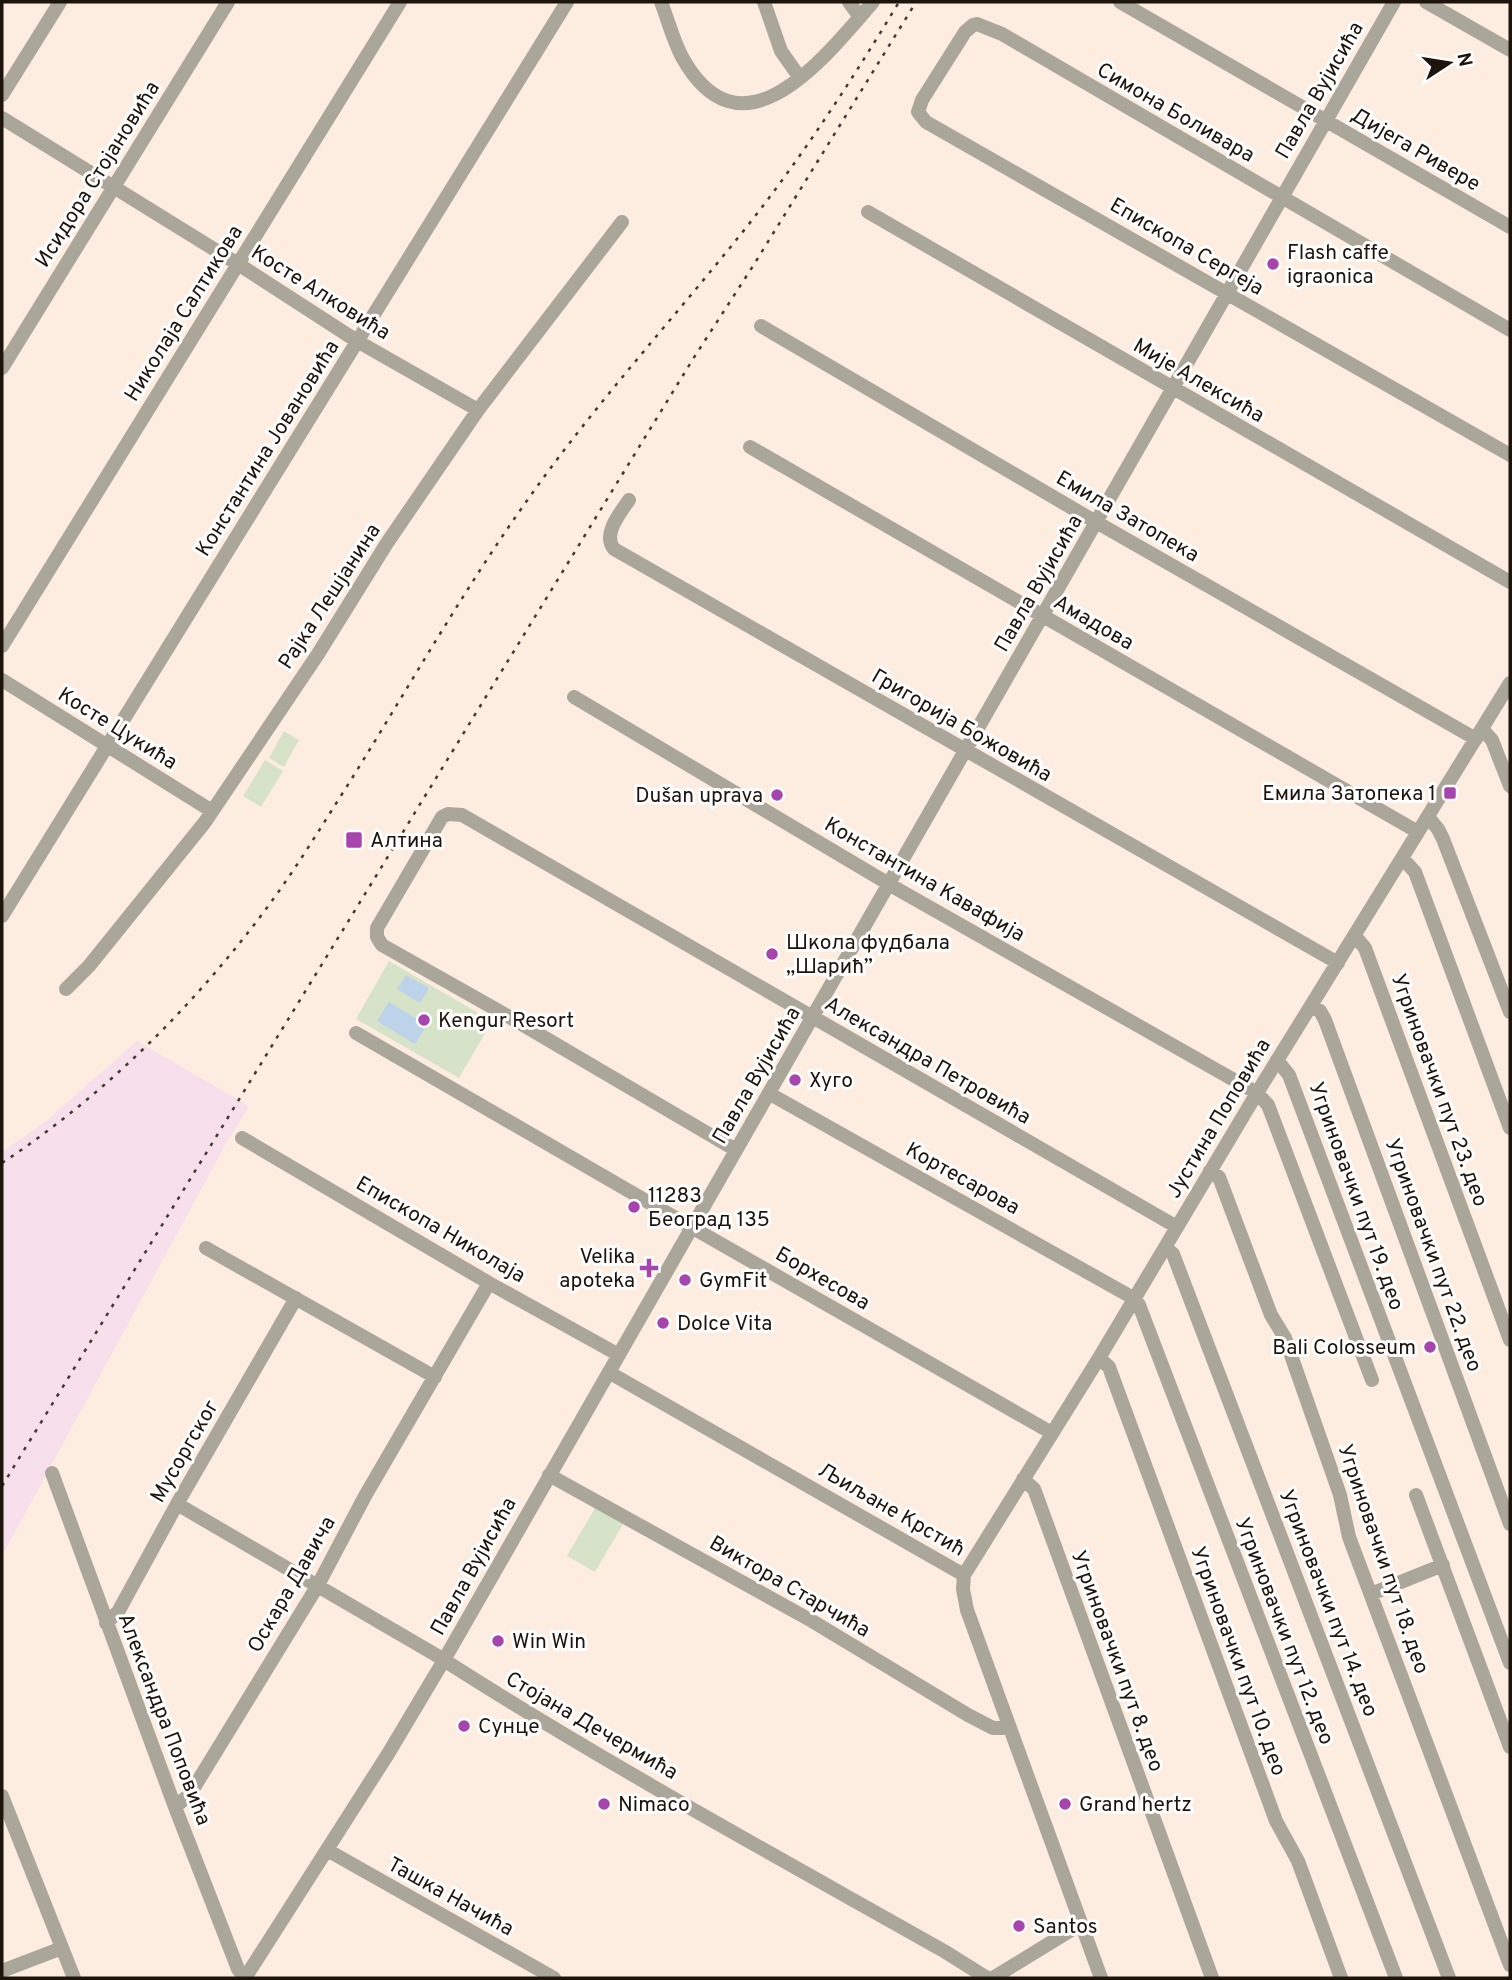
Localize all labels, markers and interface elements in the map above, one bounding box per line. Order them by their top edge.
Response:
street label: Павла Вујисића [1270,17,1371,164]
north arrow [1414,28,1484,98]
text: N [1451,51,1477,69]
street label: Симона Боливара [1091,57,1259,169]
street label: Исидора Стојановића [30,77,167,273]
street label: Дијега Ривере [1346,102,1485,198]
street label: Епископа Сергеја [1104,192,1268,302]
street label: Николаја Салтикова [119,221,250,407]
street label: Косте Алковића [246,240,395,347]
place label: Flash caffe igraonica [1287,240,1389,291]
marker: Flash caffe igraonica [1265,256,1281,272]
street label: Мије Алексића [1128,333,1269,430]
street label: Константина Јовановића [190,335,346,562]
street label: Емила Затопека [1051,465,1204,569]
street label: Павла Вујисића [989,510,1090,657]
street label: Рајка Лешјанина [273,519,387,675]
street label: Амадова [1048,589,1138,657]
street label: Григорија Божовића [866,664,1056,789]
street label: Косте Цукића [52,682,182,777]
place label: Емила Затопека 1 [1262,781,1436,808]
place label: Dušan uprava [635,783,763,810]
marker: Емила Затопека 1 [1442,785,1458,801]
marker: Dušan uprava [769,787,785,803]
street label: Константина Кавафија [819,812,1029,949]
place label: Алтина [370,828,443,855]
marker: Алтина [344,830,364,850]
place label: Школа фудбала „Шарић” [786,930,950,981]
marker: Школа фудбала „Шарић” [764,946,780,962]
street label: Угриновачки пут 23. део [1384,970,1493,1211]
street label: Александра Петровића [819,991,1035,1131]
street label: Павла Вујисића [707,1002,808,1149]
place label: Kengur Resort [438,1008,574,1035]
marker: Kengur Resort [416,1012,432,1028]
street label: Јустина Поповића [1161,1034,1278,1204]
place label: Хуго [809,1068,853,1095]
marker: Хуго [787,1072,803,1088]
street label: Угриновачки пут 19. део [1302,1079,1409,1314]
street label: Угриновачки пут 22. део [1378,1135,1487,1376]
street label: Кортесарова [900,1137,1024,1222]
street label: Епископа Николаја [351,1171,530,1290]
place label: 11283 Београд 135 [648,1183,770,1234]
marker: 11283 Београд 135 [626,1199,642,1215]
street label: Борхесова [770,1241,874,1317]
place label: Velika apoteka [559,1244,635,1295]
marker: Velika apoteka [641,1260,657,1276]
place label: GymFit [699,1268,767,1295]
marker: GymFit [677,1272,693,1288]
place label: Dolce Vita [677,1311,772,1338]
marker: Dolce Vita [655,1315,671,1331]
place label: Bali Colosseum [1272,1335,1416,1362]
marker: Bali Colosseum [1422,1339,1438,1355]
street label: Мусоргског [145,1395,226,1508]
street label: Угриновачки пут 18. део [1331,1441,1435,1678]
street label: Љиљане Крстић [813,1457,970,1563]
street label: Угриновачки пут 14. део [1272,1486,1383,1721]
street label: Павла Вујисића [425,1493,523,1641]
street label: Оскара Давича [242,1512,342,1658]
street label: Угриновачки пут 12. део [1228,1514,1339,1749]
street label: Виктора Старчића [704,1530,875,1644]
street label: Угриновачки пут 10. део [1184,1543,1292,1780]
street label: Угриновачки пут 8. део [1064,1547,1169,1776]
street label: Александра Поповића [111,1610,216,1829]
place label: Win Win [512,1629,586,1656]
marker: Win Win [490,1633,506,1649]
street label: Стојана Дечермића [500,1666,682,1787]
place label: Сунце [478,1714,540,1741]
marker: Сунце [456,1718,472,1734]
place label: Nimaco [618,1792,690,1819]
place label: Grand hertz [1079,1792,1192,1819]
marker: Nimaco [596,1796,612,1812]
marker: Grand hertz [1057,1796,1073,1812]
street label: Ташка Начића [382,1852,518,1943]
place label: Santos [1033,1914,1098,1941]
marker: Santos [1011,1918,1027,1934]

